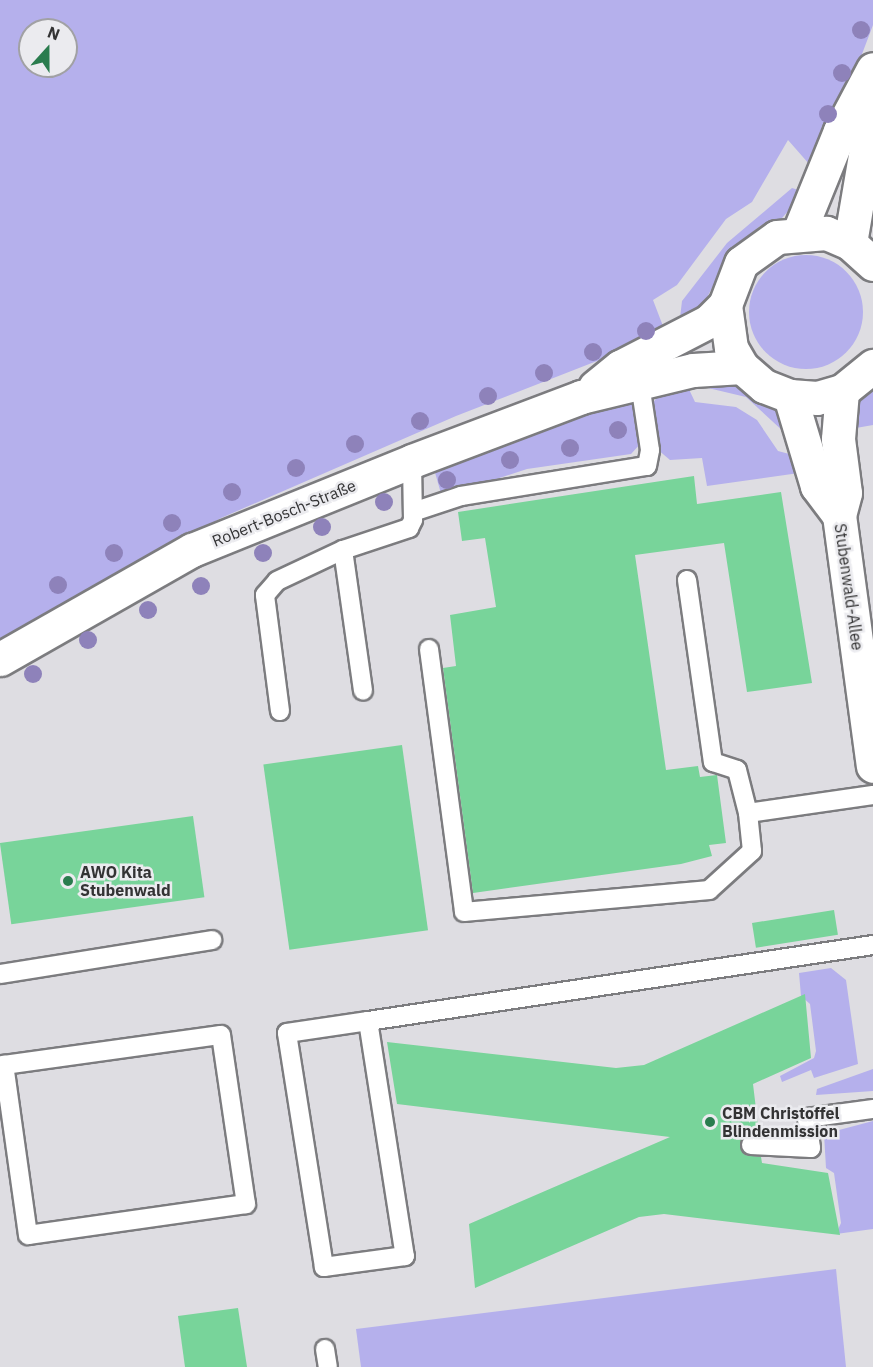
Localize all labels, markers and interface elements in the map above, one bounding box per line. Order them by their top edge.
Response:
north arrow [18,18,78,78]
text: N [45,22,63,44]
street label: Robert-Bosch-Straße [209,475,359,551]
street label: Stubenwald-Allee [831,522,867,652]
place label: AWO Kita Stubenwald [80,862,171,900]
marker: AWO Kita Stubenwald [61,874,75,888]
place label: CBM Christoffel Blindenmission [722,1103,839,1141]
marker: CBM Christoffel Blindenmission [703,1115,717,1129]

